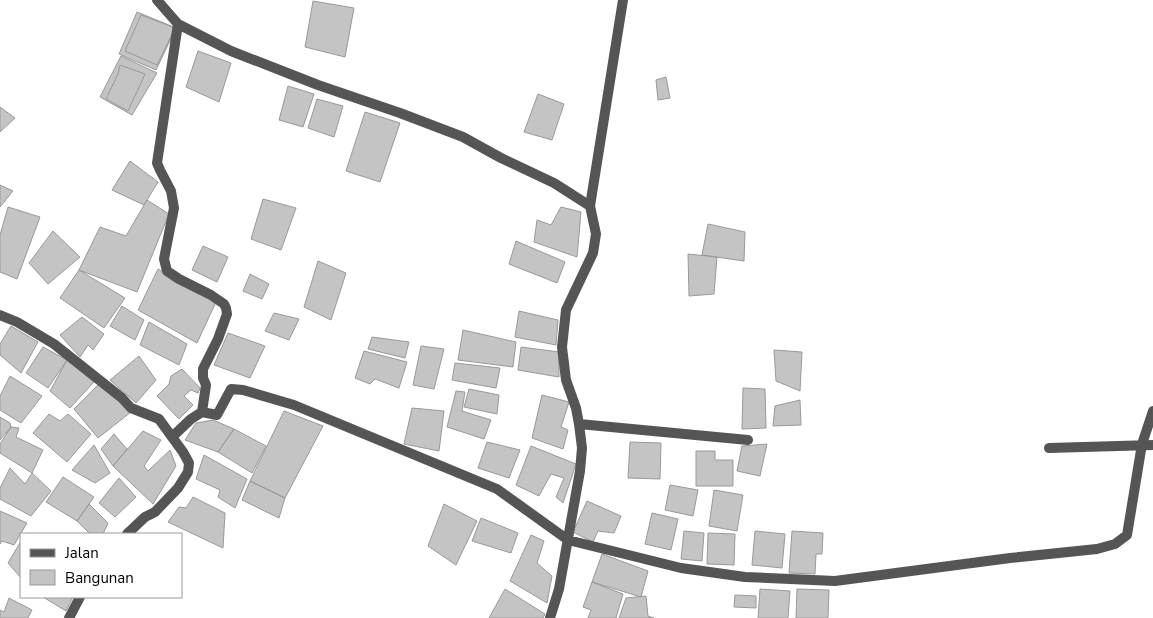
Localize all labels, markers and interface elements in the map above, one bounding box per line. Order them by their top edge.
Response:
legend [20,533,182,598]
text: Jalan [64,543,99,563]
text: Bangunan [65,568,134,588]

